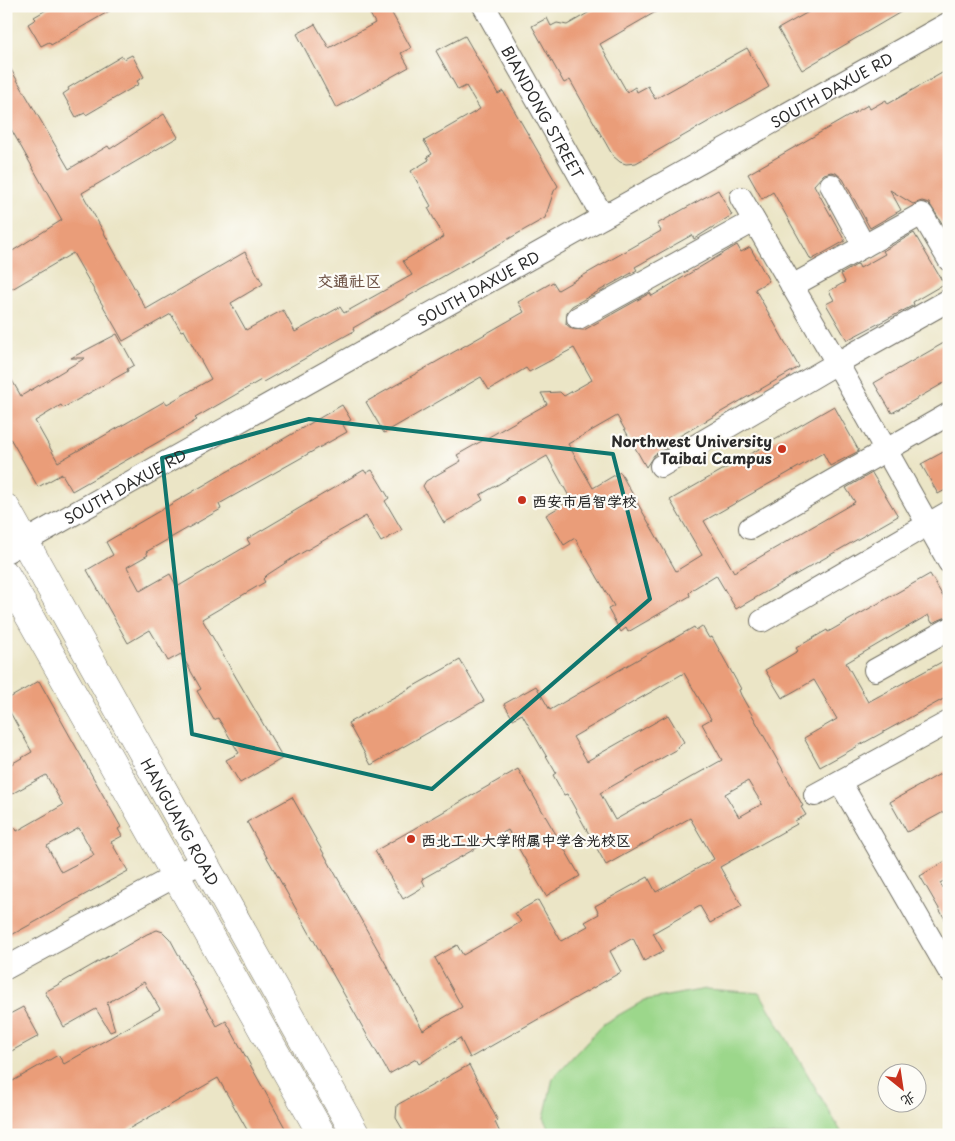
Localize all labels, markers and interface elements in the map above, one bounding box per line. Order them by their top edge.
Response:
street label: BIANDONG STREET [497,41,591,183]
street label: SOUTH DAXUE RD [766,46,897,133]
street label: SOUTH DAXUE RD [412,244,543,331]
district label: 交通社区 [317,268,381,292]
place label: Northwest University Taibai Campus [611,429,772,469]
street label: SOUTH DAXUE RD [59,442,190,529]
marker: Northwest University Taibai Campus [776,443,788,455]
place label: 西安市启智学校 [532,489,637,512]
marker: 西安市启智学校 [516,494,528,506]
street label: HANGUANG ROAD [136,754,226,889]
place label: 西北工业大学附属中学含光校区 [421,828,631,851]
marker: 西北工业大学附属中学含光校区 [405,833,417,845]
north arrow [878,1064,928,1114]
text: 北 [897,1087,920,1112]

